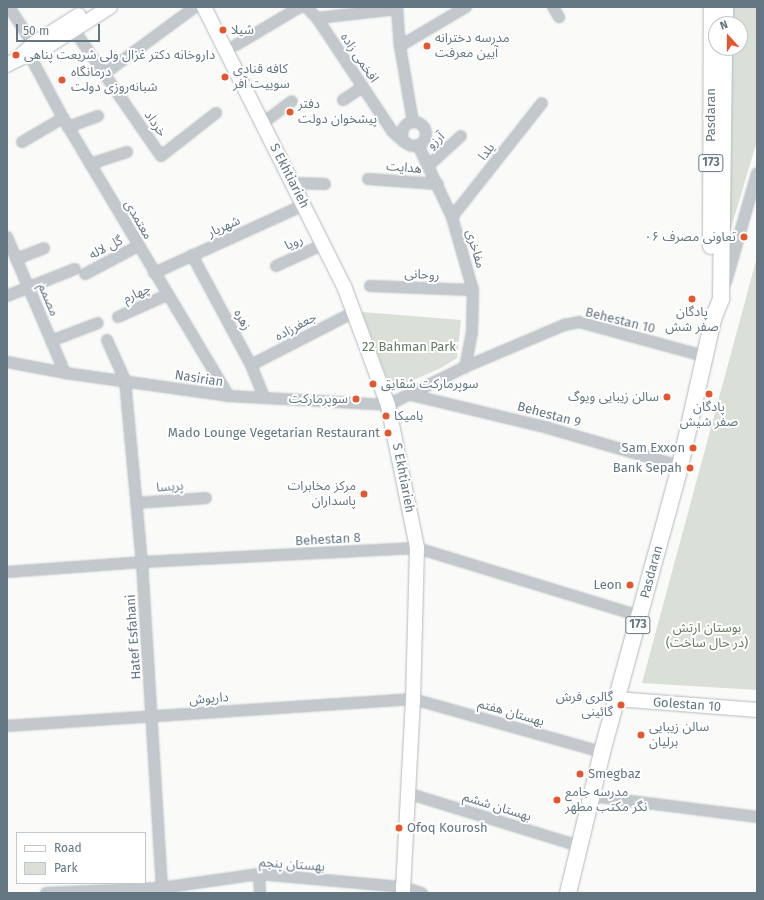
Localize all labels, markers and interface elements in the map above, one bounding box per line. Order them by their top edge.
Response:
scale bar [18,16,102,42]
north arrow [708,16,748,56]
text: N [718,18,730,33]
place label: شیلا [231,22,254,38]
text: 50 m [23,24,49,38]
marker: شیلا [218,25,228,35]
street label: افخمی زاده [337,30,381,86]
place label: مدرسه دخترانه آیین معرفت [435,31,510,62]
marker: مدرسه دخترانه آیین معرفت [422,41,432,51]
place label: داروخانه دکتر غزال ولی شریعت پناهی [24,47,215,63]
marker: داروخانه دکتر غزال ولی شریعت پناهی [11,50,21,60]
place label: کافه قنادی سوییت آفر [233,62,290,93]
place label: درمانگاه شبانه‌روزی دولت [71,65,158,96]
marker: کافه قنادی سوییت آفر [220,72,230,82]
marker: درمانگاه شبانه‌روزی دولت [56,74,68,86]
street label: Pasdaran [703,88,719,142]
place label: دفتر پیشخوان دولت [298,97,377,128]
marker: دفتر پیشخوان دولت [285,107,295,117]
street label: خرداد [141,108,169,140]
street label: آرزو [424,129,448,153]
street label: یلدا [475,140,499,164]
street label: S Ekhtiarieh [266,141,312,211]
road number: 173 [698,153,724,173]
street label: هدایت [386,159,422,177]
street label: معتمدی [121,198,155,242]
street label: شهریار [205,213,243,241]
street label: مفاخری [462,228,488,270]
place label: تعاونی مصرف ۰۶ [644,229,736,245]
street label: رویا [282,232,306,254]
marker: تعاونی مصرف ۰۶ [739,232,749,242]
street label: گل لاله [87,233,125,263]
street label: روحانی [404,266,440,284]
street label: مصمم [34,281,62,319]
street label: چهارم [121,281,153,307]
marker: پادگان صفر شش [687,294,697,304]
street label: Behestan 10 [583,305,657,337]
place label: پادگان صفر شش [665,305,719,336]
street label: زهره [230,307,254,333]
street label: جعفرزاده [272,310,320,344]
park label: 22 Bahman Park [362,339,456,355]
street label: Nasirian [174,367,224,391]
place label: سوپرمارکت شقایق [381,376,479,392]
marker: سوپرمارکت شقایق [368,379,378,389]
place label: سالن زیبایی ویوگ [568,389,659,405]
marker: پادگان صفر شیش [704,389,714,399]
place label: سوپرمارکت [289,391,348,407]
marker: سالن زیبایی ویوگ [662,392,672,402]
marker: سوپرمارکت [351,394,361,404]
street label: Behestan 9 [515,399,583,431]
place label: پادگان صفر شیش [680,400,738,431]
place label: بامیکا [394,408,423,424]
marker: بامیکا [381,411,391,421]
place label: Mado Lounge Vegetarian Restaurant [168,425,380,441]
marker: Mado Lounge Vegetarian Restaurant [383,428,393,438]
place label: Sam Exxon [622,440,685,456]
street label: S Ekhtiarieh [389,442,417,514]
marker: Sam Exxon [688,443,698,453]
place label: Bank Sepah [613,460,682,476]
marker: Bank Sepah [685,463,695,473]
street label: پریسا [156,478,184,496]
place label: مرکز مخابرات پاسداران [287,479,356,510]
marker: مرکز مخابرات پاسداران [359,489,369,499]
street label: Behestan 8 [295,530,361,550]
street label: Pasdaran [637,544,667,600]
place label: Leon [594,577,622,593]
marker: Leon [625,580,635,590]
street label: Hatef Esfahani [123,594,145,680]
road number: 173 [625,615,651,635]
park label: بوستان ارتش (در حال ساخت) [666,621,748,652]
street label: داریوش [189,690,229,708]
place label: گالری فرش گائینی [556,690,613,721]
street label: Golestan 10 [652,695,722,715]
street label: بهستان هفتم [476,696,546,730]
marker: گالری فرش گائینی [616,700,626,710]
place label: سالن زیبایی برلیان [649,720,709,751]
marker: سالن زیبایی برلیان [636,730,646,740]
place label: Smegbaz [588,766,640,782]
marker: Smegbaz [575,769,585,779]
place label: مدرسه جامع نگر مکتب مطهر [565,785,647,816]
street label: بهستان ششم [461,789,533,825]
marker: مدرسه جامع نگر مکتب مطهر [552,795,562,805]
place label: Ofoq Kourosh [407,820,488,836]
marker: Ofoq Kourosh [394,823,404,833]
legend [16,832,146,884]
text: Road [54,841,82,855]
street label: بهستان پنجم [259,855,325,875]
text: Park [54,861,78,875]

